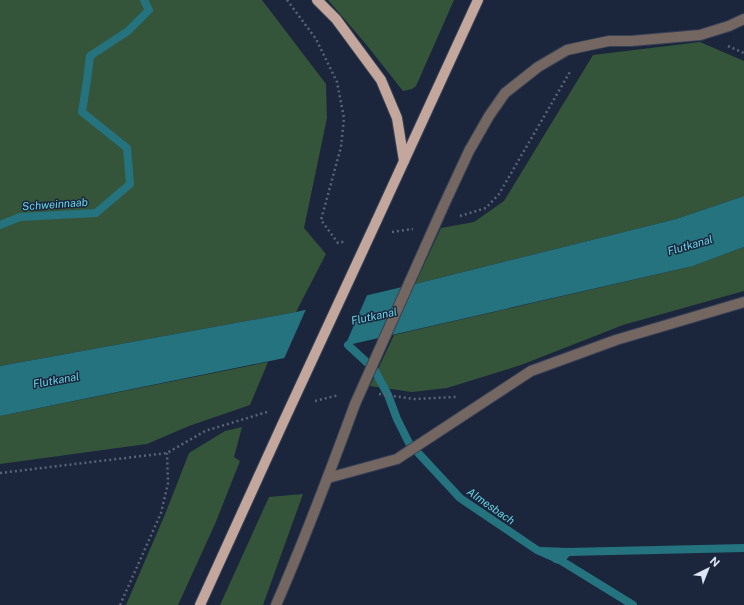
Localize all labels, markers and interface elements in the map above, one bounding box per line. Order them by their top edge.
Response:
water label: Schweinnaab [22,196,89,212]
water label: Flutkanal [666,233,714,257]
water label: Flutkanal [350,305,398,327]
water label: Flutkanal [32,370,80,390]
water label: Almesbach [465,485,517,527]
north arrow [688,549,728,589]
text: N [708,554,722,569]

